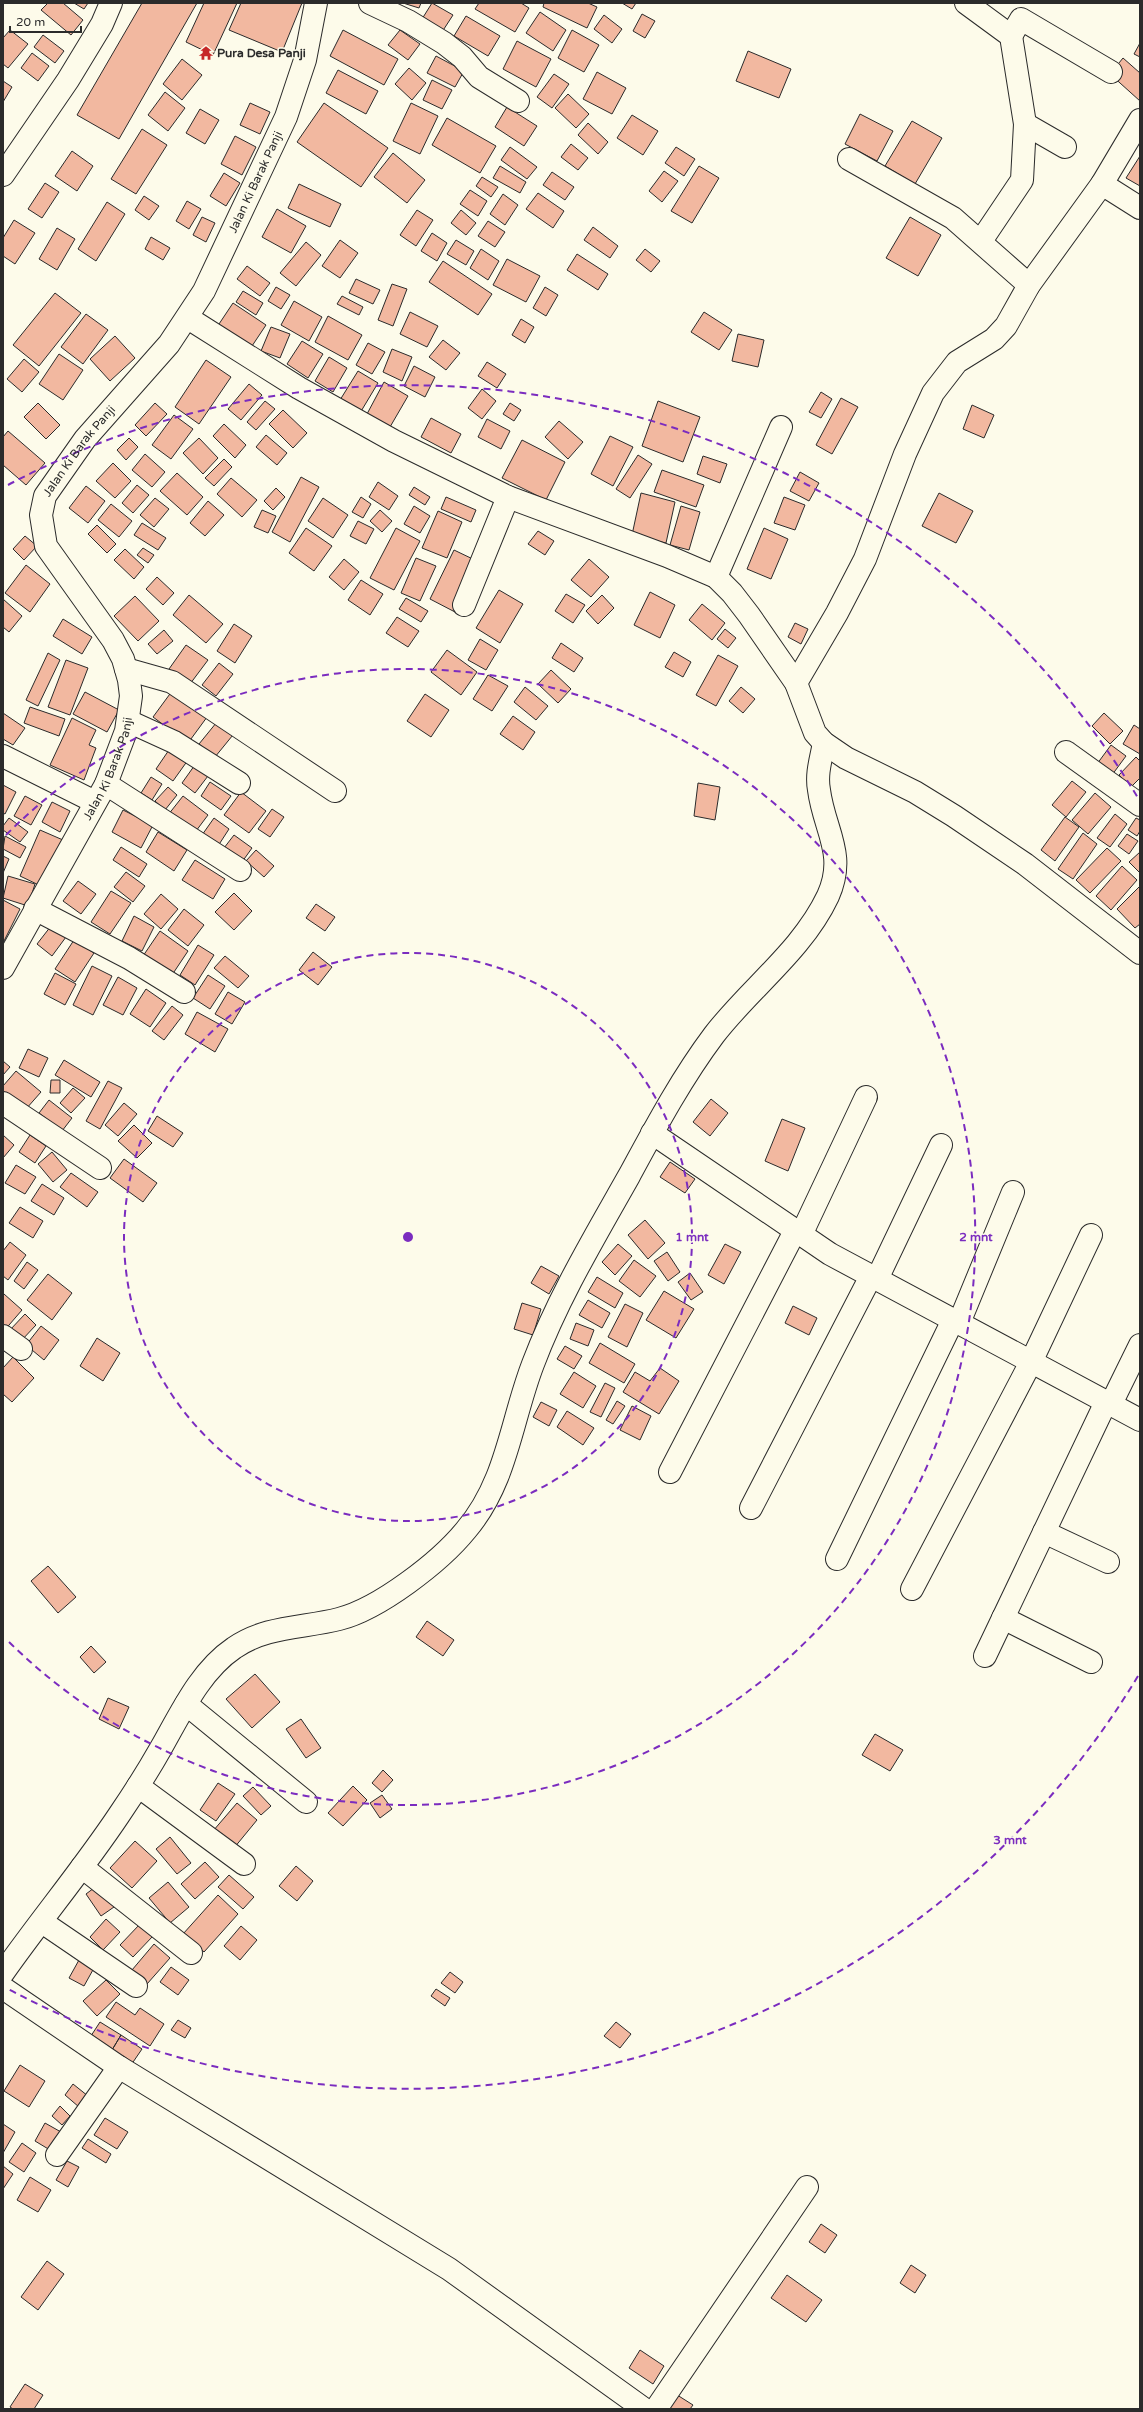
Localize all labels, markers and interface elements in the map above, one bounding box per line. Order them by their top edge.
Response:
scale bar [10,8,81,34]
text: 20 m [16,15,45,29]
temple icon: Pura Desa Panji [198,45,214,61]
place label: Pura Desa Panji [217,46,306,61]
street label: Jalan Ki Barak Panji [225,129,285,235]
street label: Jalan Ki Barak Panji [40,403,118,499]
street label: Jalan Ki Barak Panji [80,716,135,823]
centre of rings [401,1230,415,1244]
text: 1 mnt [675,1230,709,1244]
text: 2 mnt [959,1230,993,1244]
text: 3 mnt [993,1833,1027,1847]

